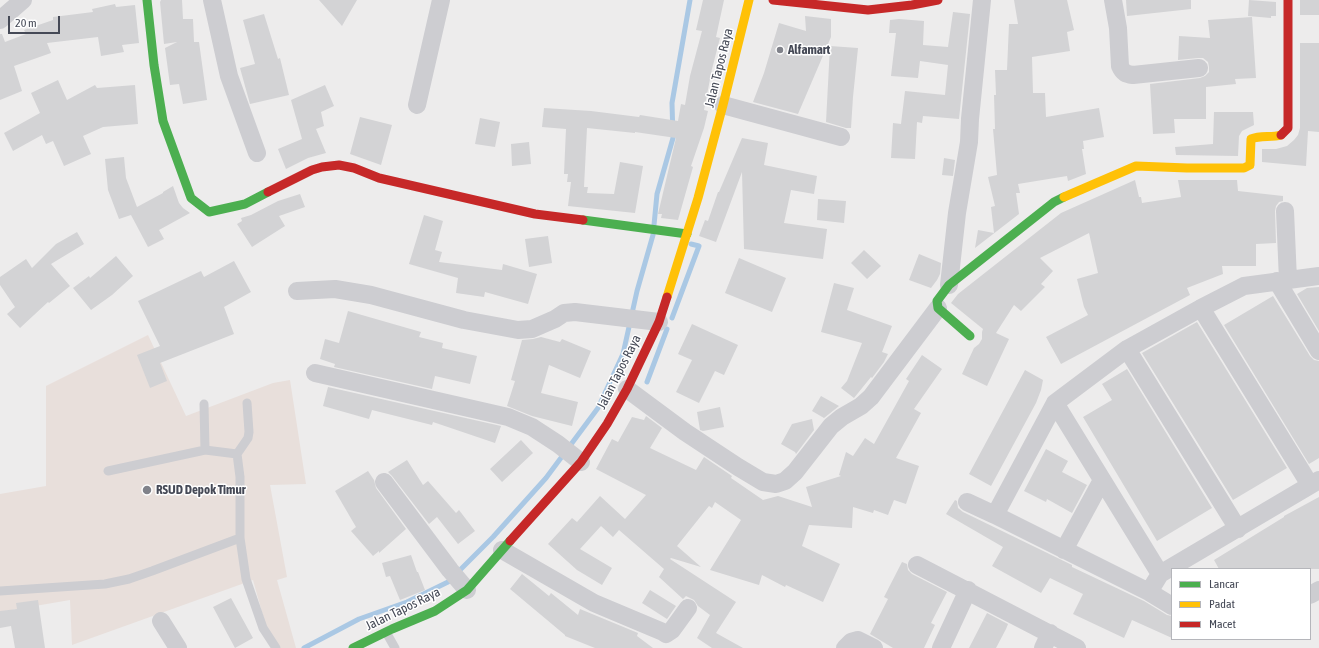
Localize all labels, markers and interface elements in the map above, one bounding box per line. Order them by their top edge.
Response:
scale bar [10,8,62,34]
text: 20 m [15,16,37,30]
street label: Jalan Tapos Raya [702,27,736,109]
place label: Alfamart [788,42,830,58]
marker: Alfamart [775,45,785,55]
street label: Jalan Tapos Raya [594,332,644,412]
place label: RSUD Depok Timur [156,482,246,498]
marker: RSUD Depok Timur [141,484,153,496]
legend [1171,568,1311,640]
text: Lancar [1209,577,1239,591]
street label: Jalan Tapos Raya [363,584,443,634]
text: Padat [1209,597,1235,611]
text: Macet [1209,617,1236,631]

